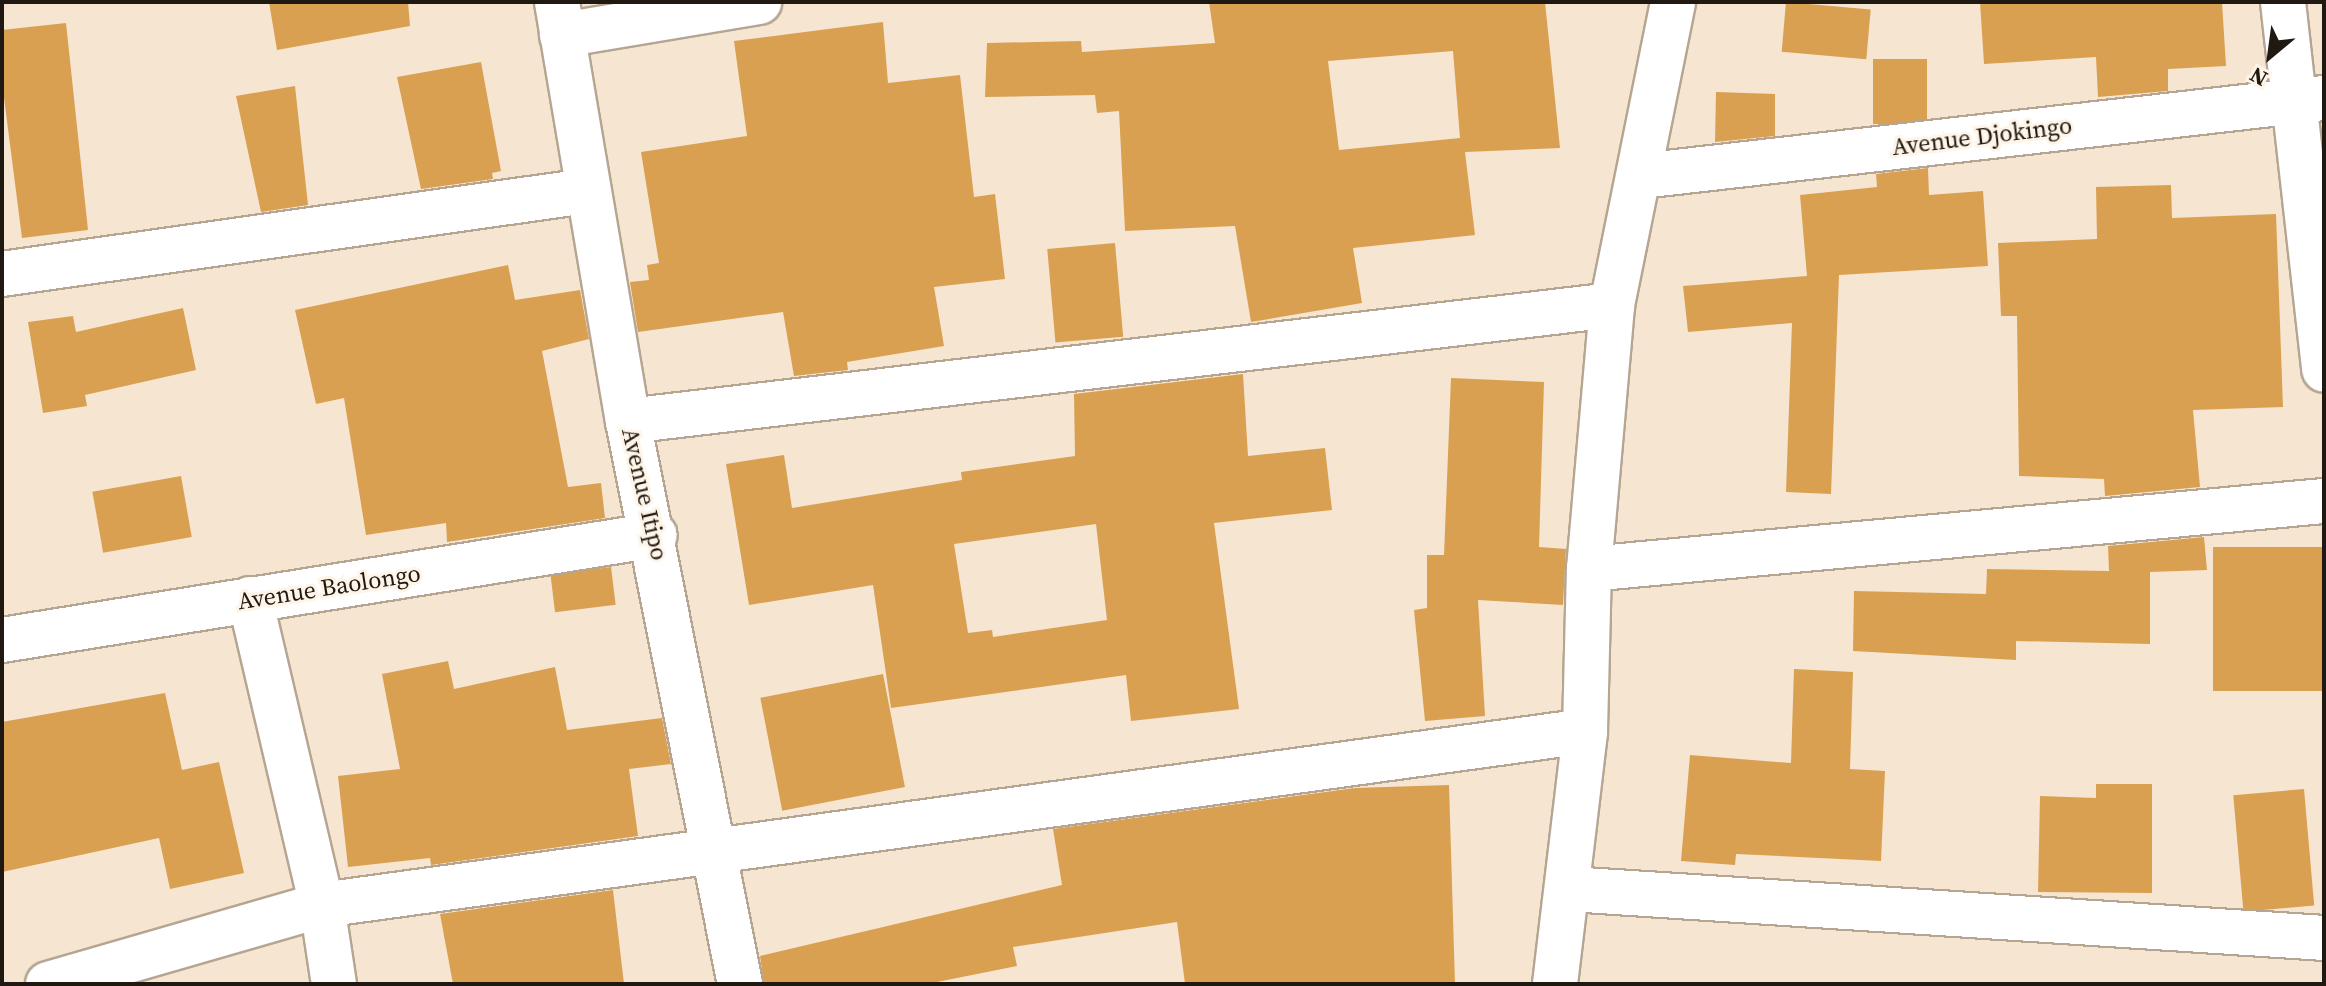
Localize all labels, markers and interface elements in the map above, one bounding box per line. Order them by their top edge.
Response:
north arrow [2230,16,2310,96]
text: N [2244,60,2273,94]
street label: Avenue Djokingo [1890,111,2074,161]
street label: Avenue Itipo [616,425,674,563]
street label: Avenue Baolongo [235,558,423,616]

